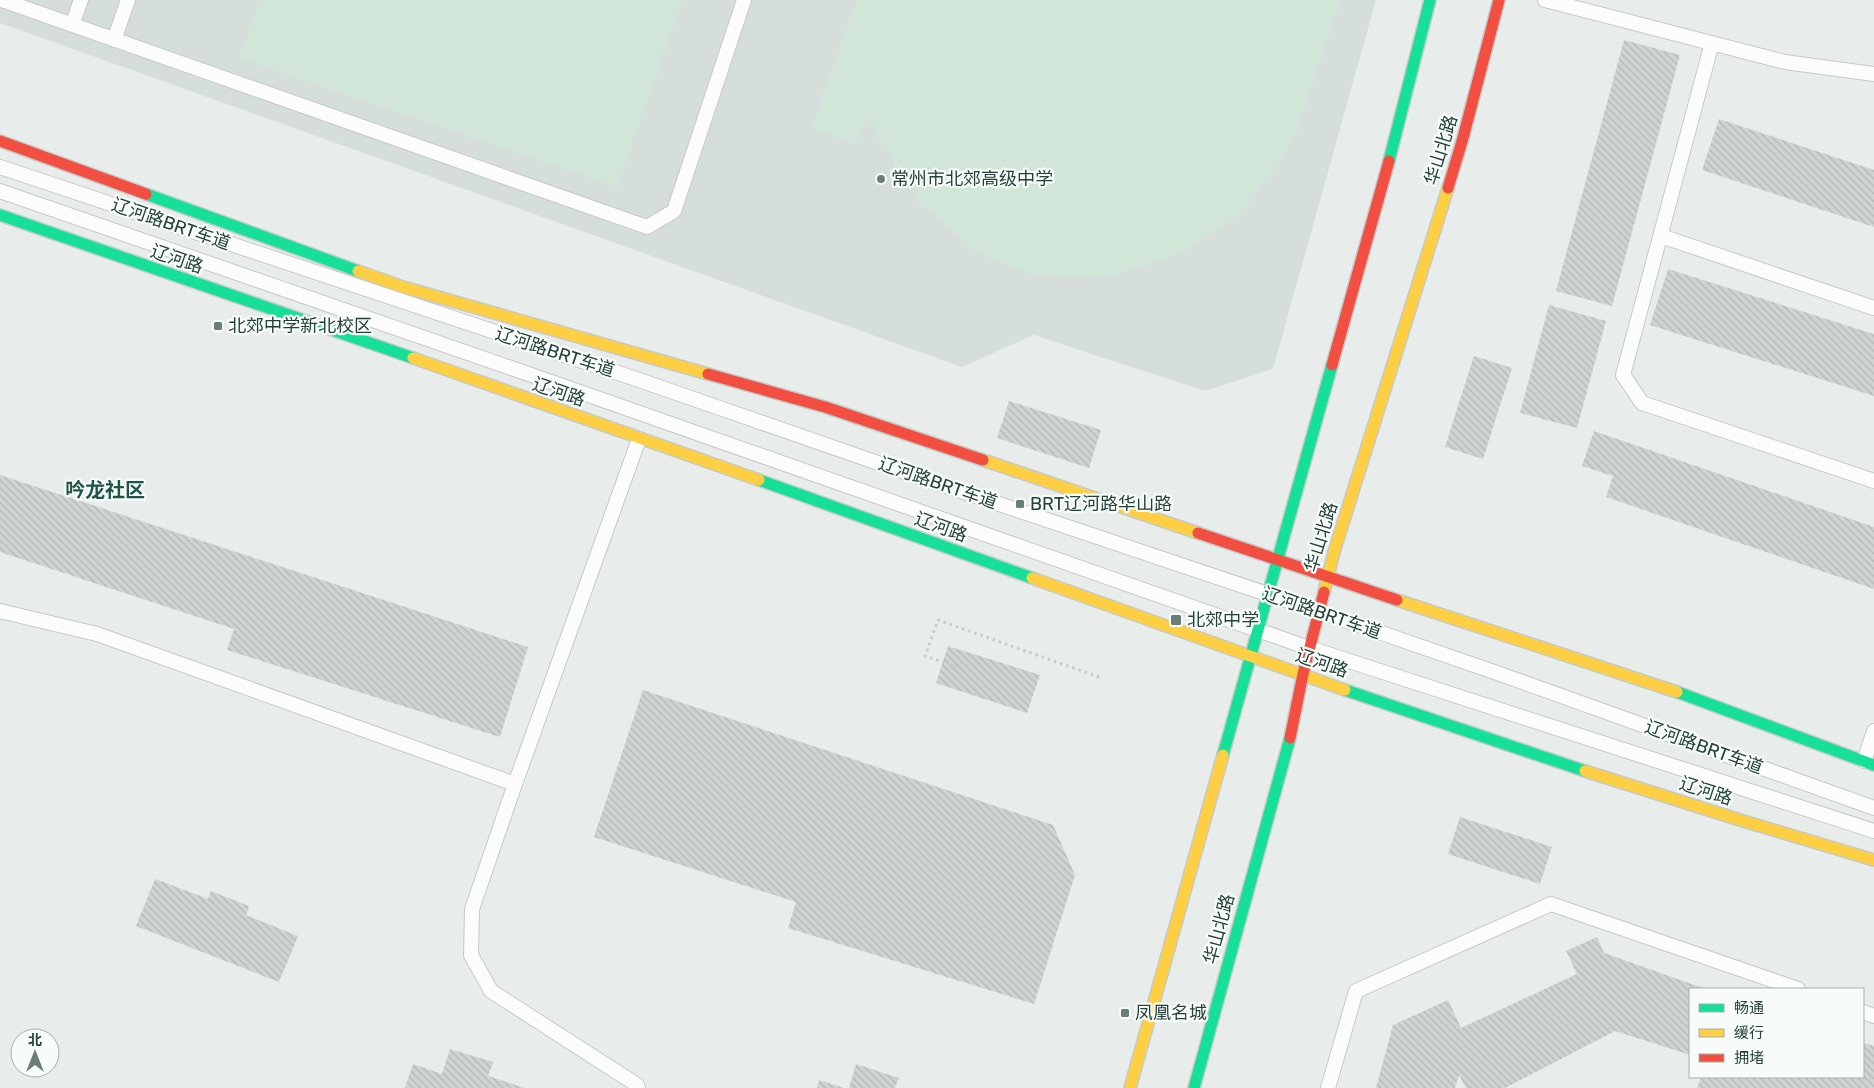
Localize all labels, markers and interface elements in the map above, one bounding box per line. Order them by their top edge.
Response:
street label: 华山北路 [1420,112,1462,188]
place label: 常州市北郊高级中学 [891,168,1053,190]
marker: 常州市北郊高级中学 [875,173,887,185]
street label: 辽河路BRT车道 [109,193,233,255]
street label: 辽河路 [148,240,206,278]
place label: 北郊中学新北校区 [228,315,372,337]
marker: 北郊中学新北校区 [212,320,224,332]
street label: 辽河路BRT车道 [493,322,617,382]
street label: 辽河路 [530,373,588,411]
street label: 辽河路BRT车道 [876,452,1000,514]
district label: 吟龙社区 [65,478,145,502]
place label: BRT辽河路华山路 [1030,493,1172,515]
marker: BRT辽河路华山路 [1014,498,1026,510]
street label: 华山北路 [1300,499,1342,575]
street label: 辽河路 [912,507,970,547]
street label: 辽河路BRT车道 [1260,582,1384,644]
place label: 北郊中学 [1187,609,1259,631]
marker: 北郊中学 [1169,613,1183,627]
street label: 辽河路 [1293,644,1351,682]
street label: 辽河路BRT车道 [1642,715,1766,779]
street label: 辽河路 [1677,772,1735,810]
street label: 华山北路 [1199,891,1239,967]
legend [1689,988,1864,1078]
text: 畅通 [1734,999,1764,1017]
place label: 凤凰名城 [1135,1002,1207,1024]
marker: 凤凰名城 [1119,1007,1131,1019]
text: 缓行 [1734,1024,1764,1042]
north arrow [10,1028,60,1078]
text: 北 [28,1032,42,1049]
text: 拥堵 [1734,1049,1764,1067]

